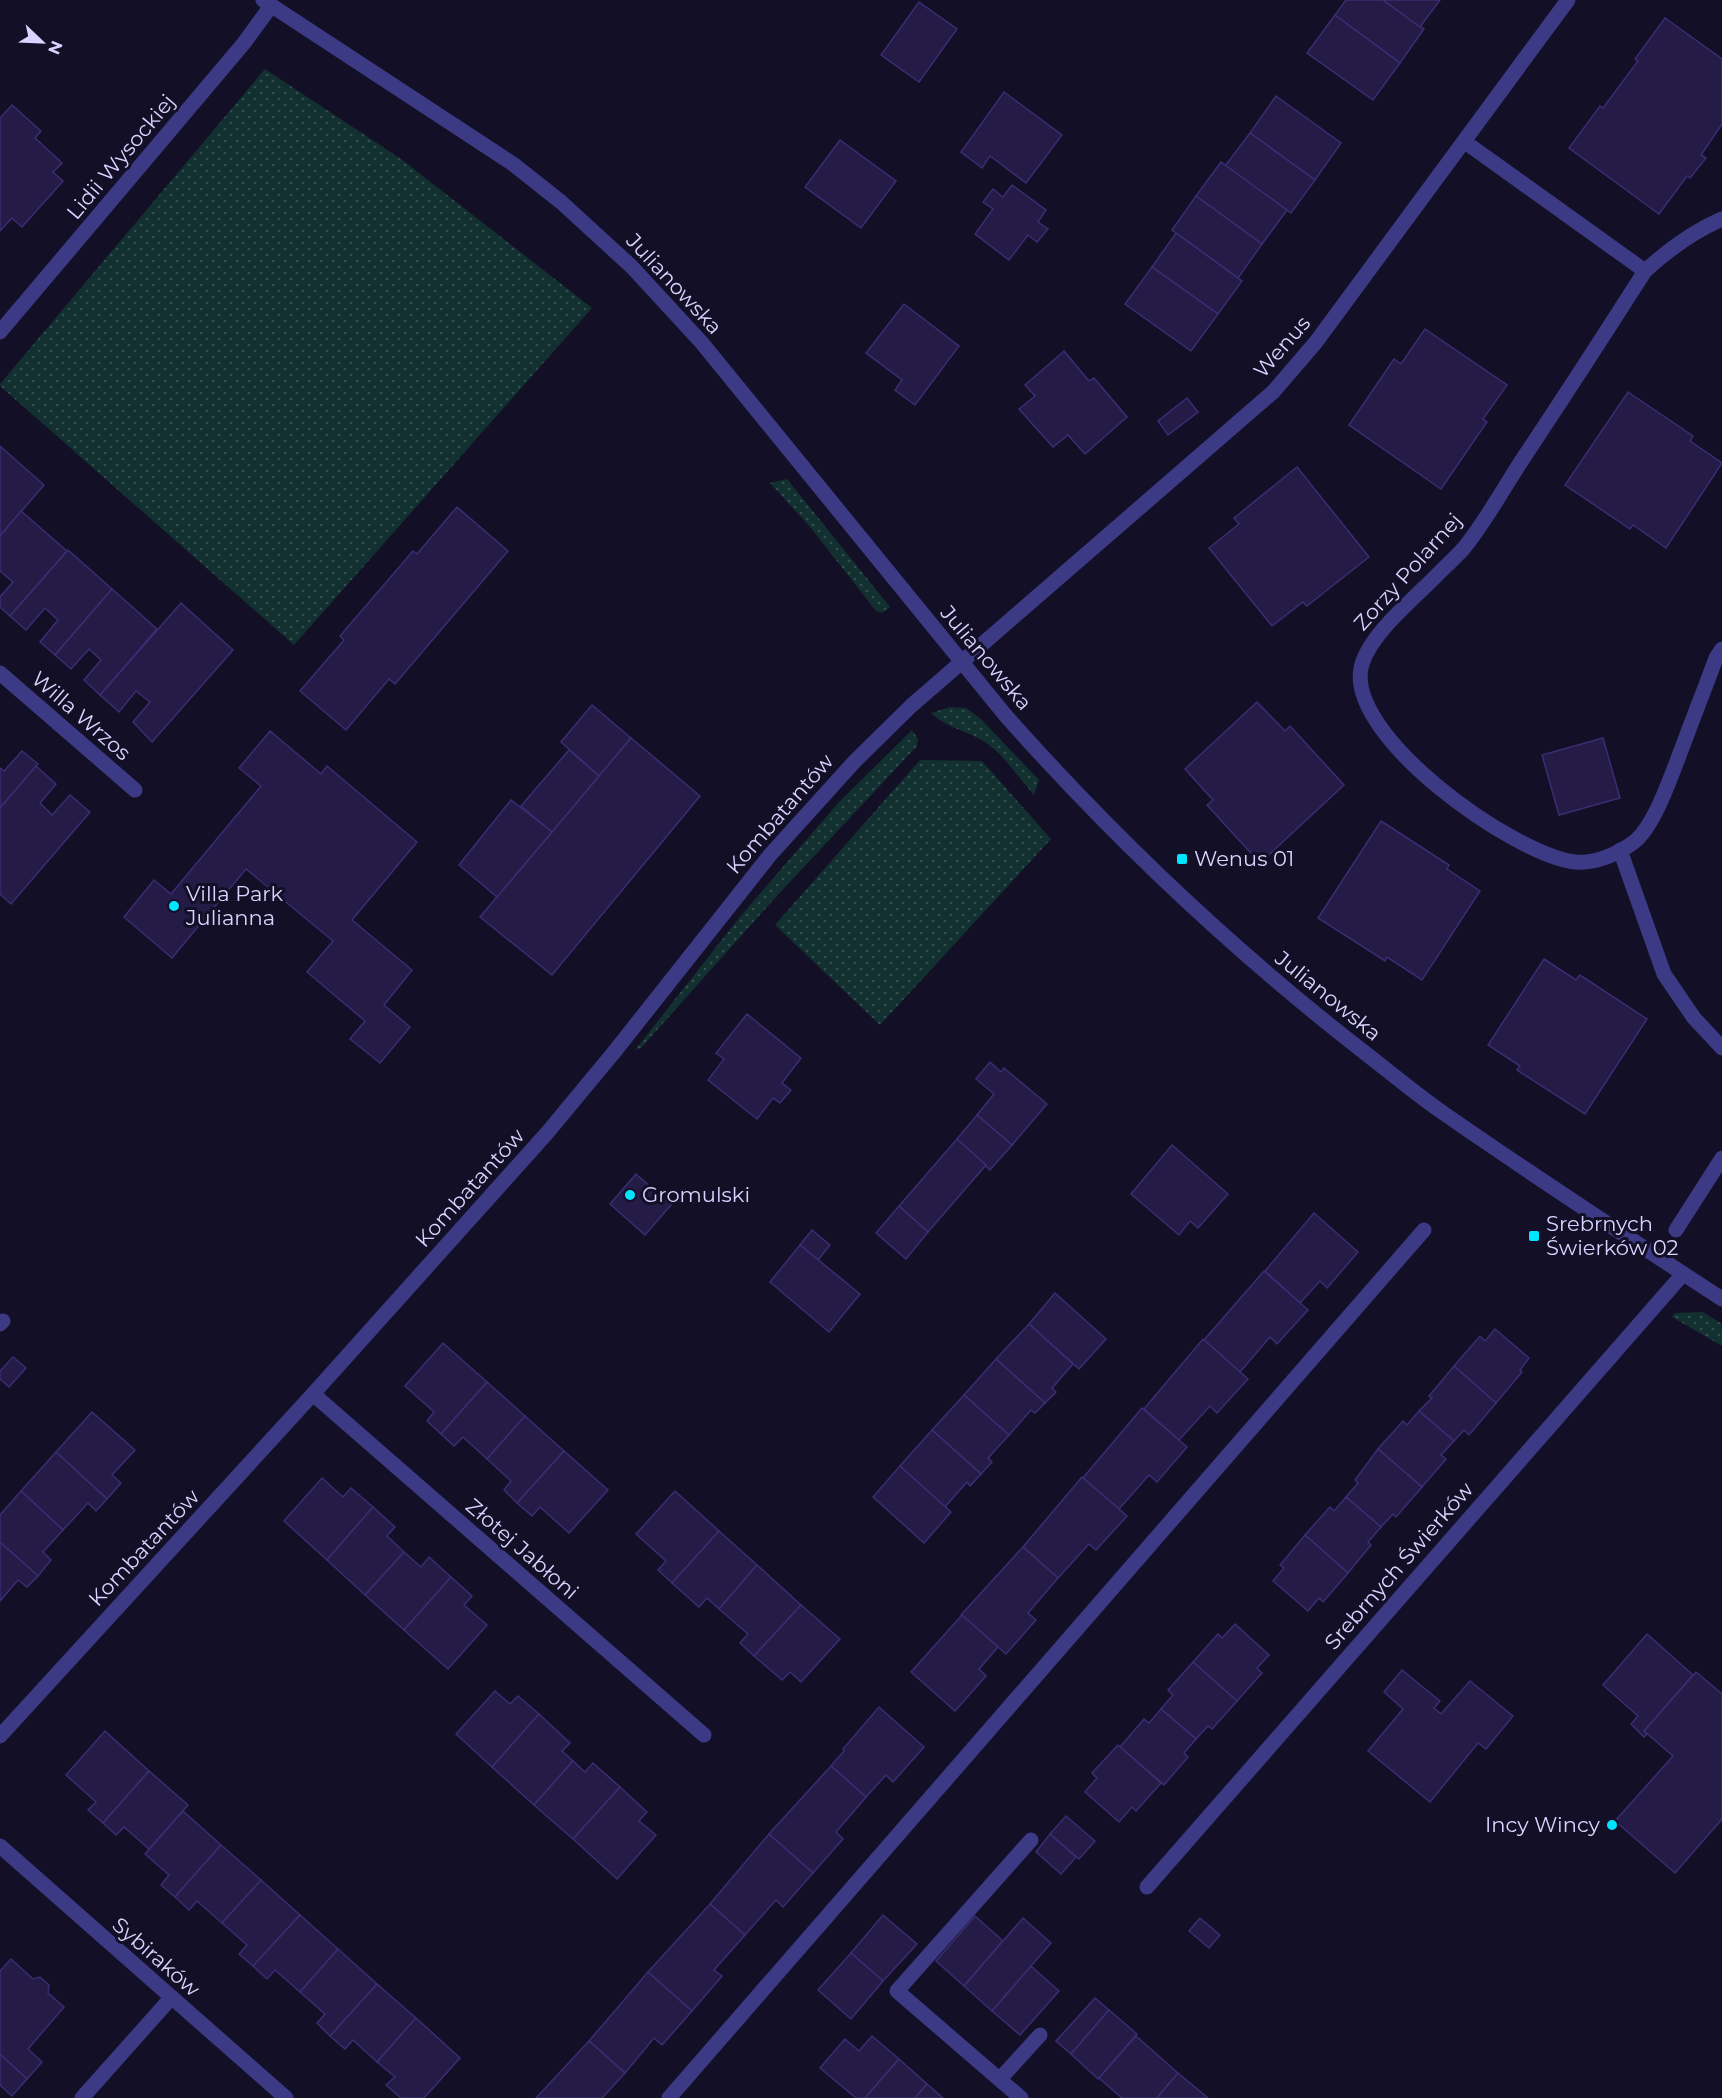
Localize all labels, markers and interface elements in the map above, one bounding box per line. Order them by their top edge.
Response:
north arrow [12,12,72,72]
text: N [44,38,67,57]
street label: Lidii Wysockiej [61,89,180,224]
street label: Julianowska [621,227,727,339]
street label: Wenus [1248,311,1315,383]
street label: Zorzy Polarnej [1348,508,1467,635]
street label: Julianowska [935,600,1037,715]
street label: Willa Wrzos [27,666,136,765]
street label: Kombatantów [721,748,839,879]
place label: Wenus 01 [1194,846,1294,871]
marker: Wenus 01 [1175,852,1189,866]
place label: Villa Park Julianna [185,881,284,930]
marker: Villa Park Julianna [167,899,181,913]
street label: Julianowska [1270,945,1386,1046]
street label: Kombatantów [410,1123,530,1252]
place label: Gromulski [642,1182,750,1207]
marker: Gromulski [623,1188,637,1202]
place label: Srebrnych Świerków 02 [1546,1211,1679,1260]
marker: Srebrnych Świerków 02 [1527,1229,1541,1243]
street label: Srebrnych Świerków [1319,1476,1478,1654]
street label: Kombatantów [83,1484,204,1611]
street label: Złotej Jabłoni [461,1493,584,1604]
place label: Incy Wincy [1485,1812,1601,1837]
marker: Incy Wincy [1605,1818,1619,1832]
street label: Sybiraków [108,1912,206,2002]

